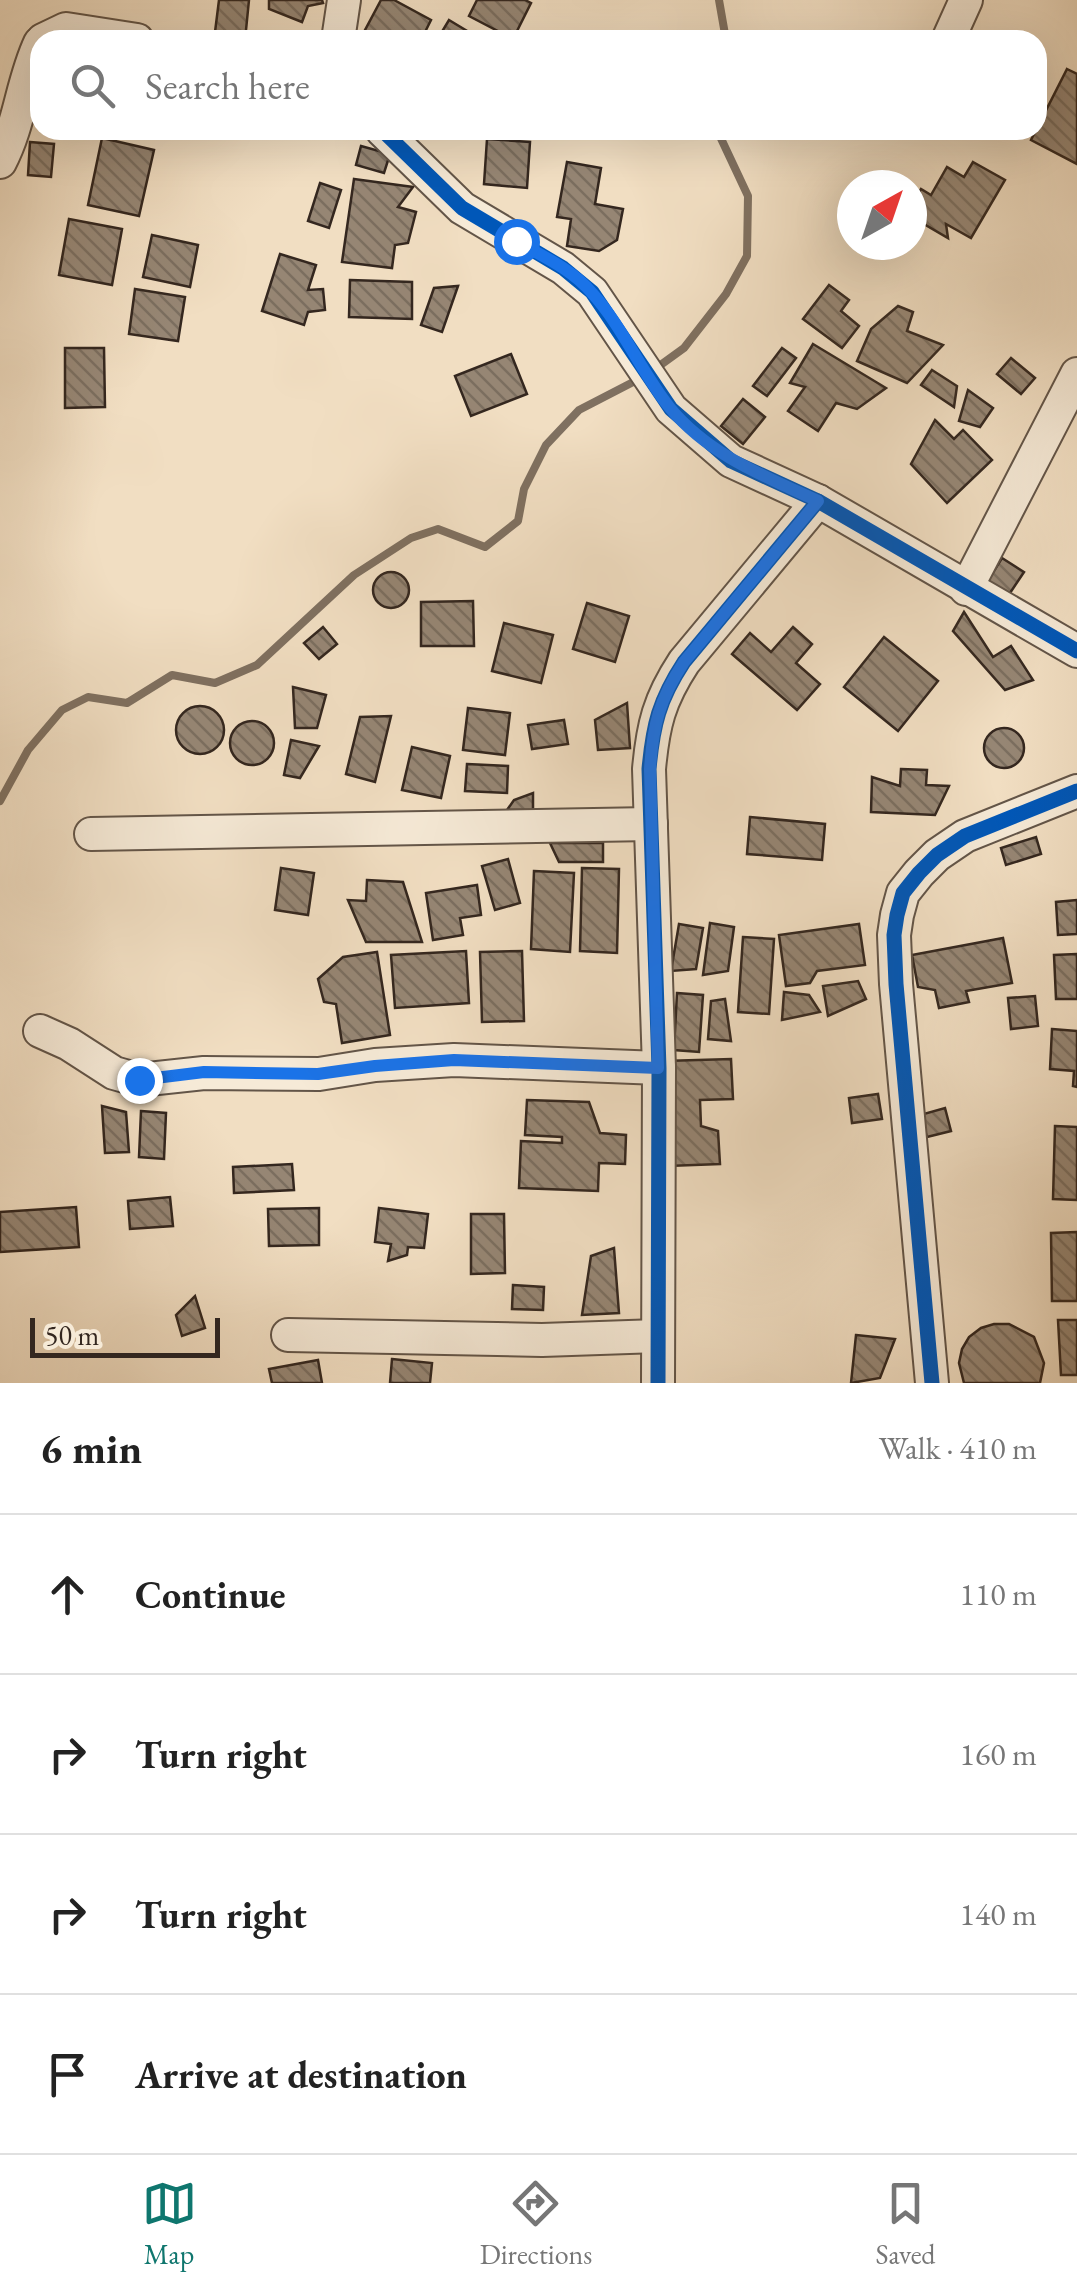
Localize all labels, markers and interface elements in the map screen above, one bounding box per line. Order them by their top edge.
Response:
search box [30,30,1047,140]
icon: search [65,58,120,113]
text: Search here [145,61,310,110]
north arrow [837,170,927,260]
route start [494,219,540,265]
route end [117,1058,163,1104]
scale bar [30,1313,220,1358]
text: 50 m [45,1317,99,1353]
text: 6 min [40,1421,142,1476]
text: Walk · 410 m [879,1427,1037,1469]
icon: ahead [40,1567,95,1622]
text: Continue [135,1570,286,1619]
text: 110 m [960,1573,1037,1615]
icon: right [40,1727,95,1782]
text: Turn right [135,1730,307,1779]
text: 160 m [960,1733,1037,1775]
icon: right [40,1887,95,1942]
text: Turn right [135,1890,307,1939]
text: 140 m [960,1893,1037,1935]
icon: arrive [40,2047,95,2102]
text: Arrive at destination [135,2050,467,2099]
tab: Map [142,2176,197,2272]
tab: Directions [480,2176,592,2272]
tab: Saved [875,2176,935,2272]

